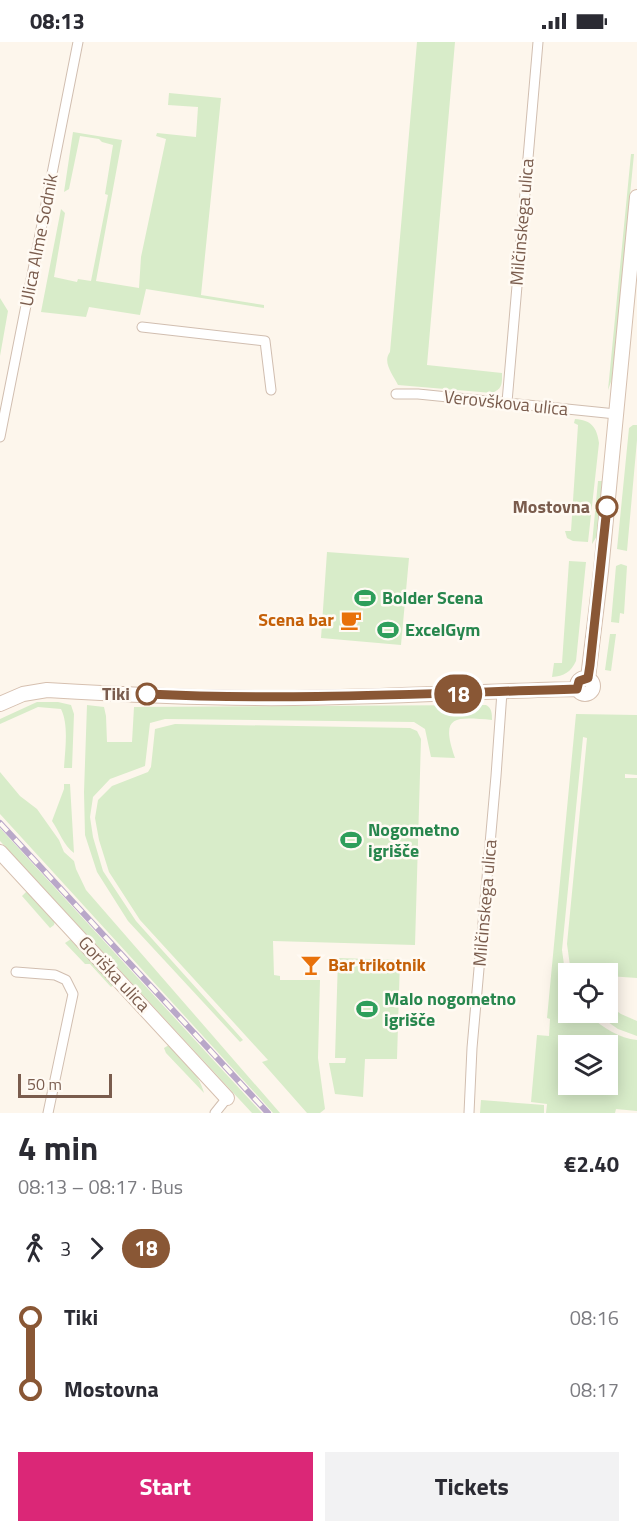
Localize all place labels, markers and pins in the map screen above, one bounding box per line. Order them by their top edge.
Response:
place label: Mostovna [512,493,590,520]
marker: Mostovna [596,496,618,518]
place label: Bolder Scena [382,584,483,611]
sports icon: Bolder Scena [353,586,377,610]
place label: Scena bar [258,606,334,633]
cafe icon: Scena bar [339,608,363,632]
place label: ExcelGym [405,616,480,643]
sports icon: ExcelGym [376,618,400,642]
place label: Tiki [102,680,130,707]
marker: Tiki [136,683,158,705]
place label: Nogometno igrišče [368,816,460,864]
sports icon: Nogometno igrišče [339,828,363,852]
place label: Bar trikotnik [328,951,427,978]
bar icon: Bar trikotnik [299,953,323,977]
place label: Malo nogometno igrišče [384,985,516,1033]
sports icon: Malo nogometno igrišče [355,997,379,1021]

